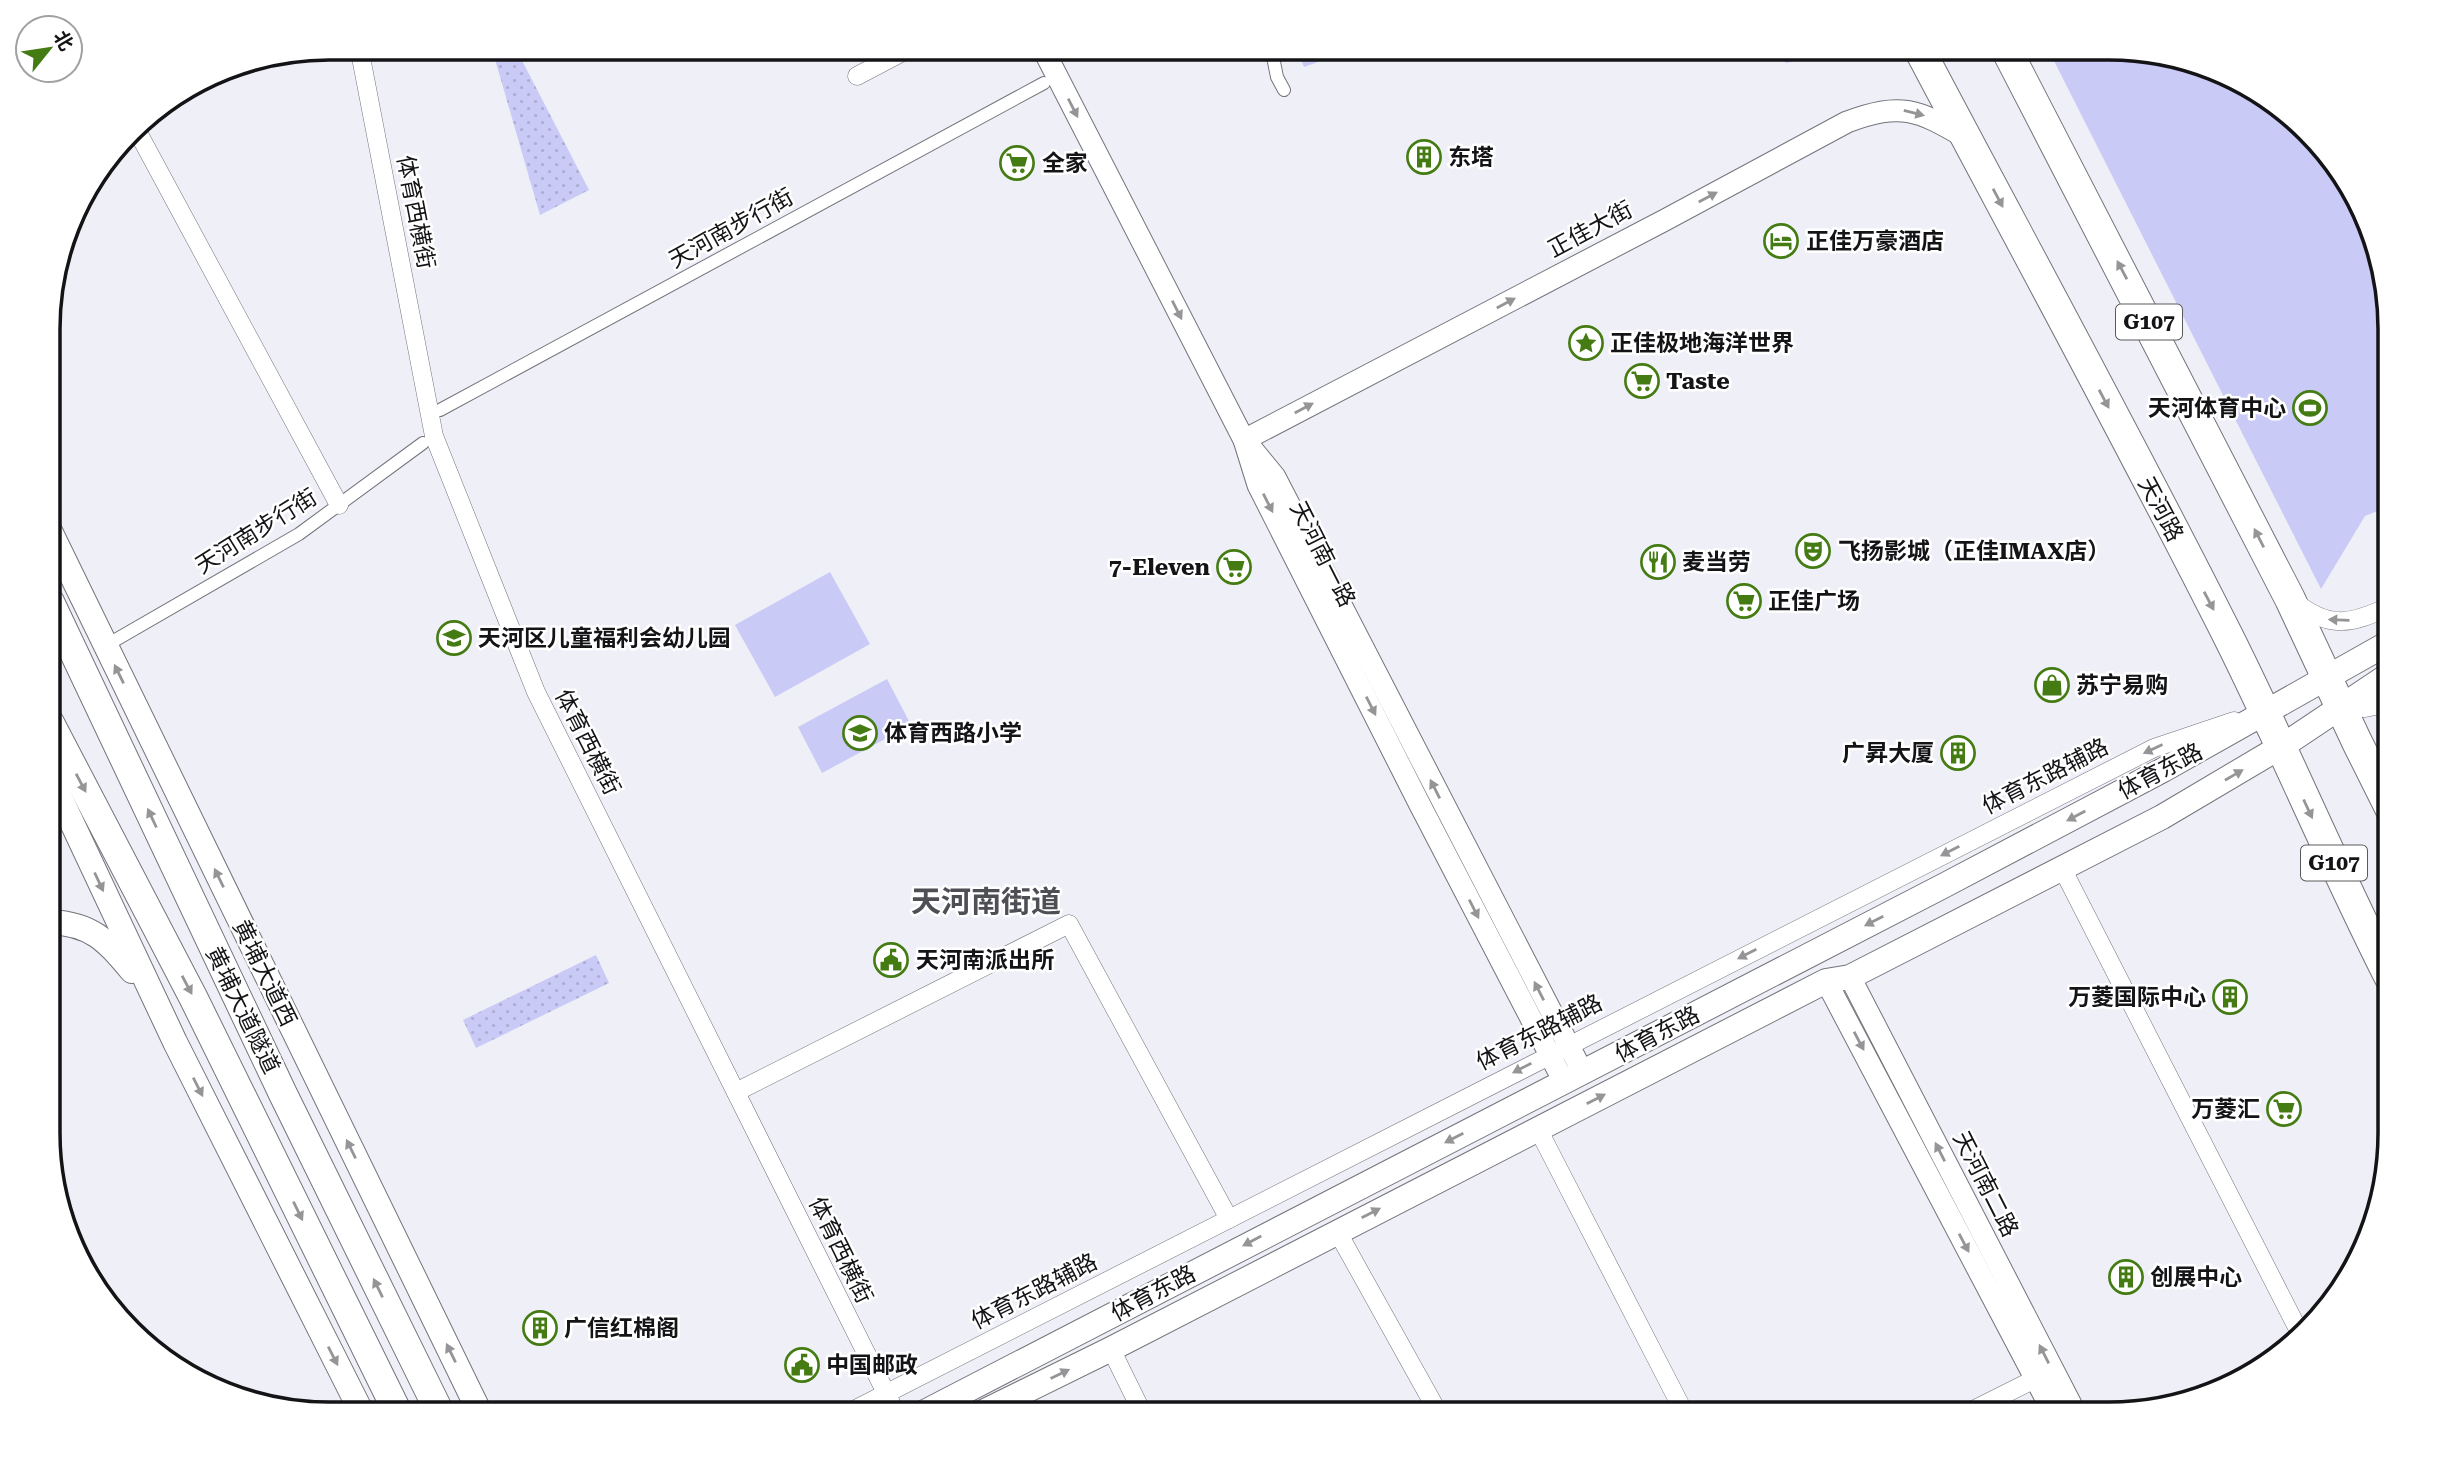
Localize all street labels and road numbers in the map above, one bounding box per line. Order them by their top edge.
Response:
street label: 体育西横街 [391,153,440,271]
street label: 天河南步行街 [664,183,798,274]
street label: 正佳大街 [1543,196,1637,263]
road number: G107 [2116,304,2182,340]
street label: 天河路 [2132,472,2189,546]
street label: 天河南步行街 [191,483,322,579]
street label: 天河南一路 [1284,497,1361,612]
street label: 体育西横街 [549,685,626,800]
street label: 体育东路辅路 [1978,733,2113,820]
street label: 体育东路 [2113,738,2207,805]
road number: G107 [2301,846,2367,880]
street label: 黄埔大道西 [227,916,302,1031]
street label: 黄埔大道隧道 [200,942,285,1078]
street label: 体育东路辅路 [1472,989,1607,1076]
street label: 体育东路 [1610,1001,1704,1068]
street label: 天河南二路 [1947,1127,2024,1242]
street label: 体育西横街 [803,1193,878,1308]
street label: 体育东路辅路 [967,1248,1102,1335]
street label: 体育东路 [1106,1260,1200,1327]

